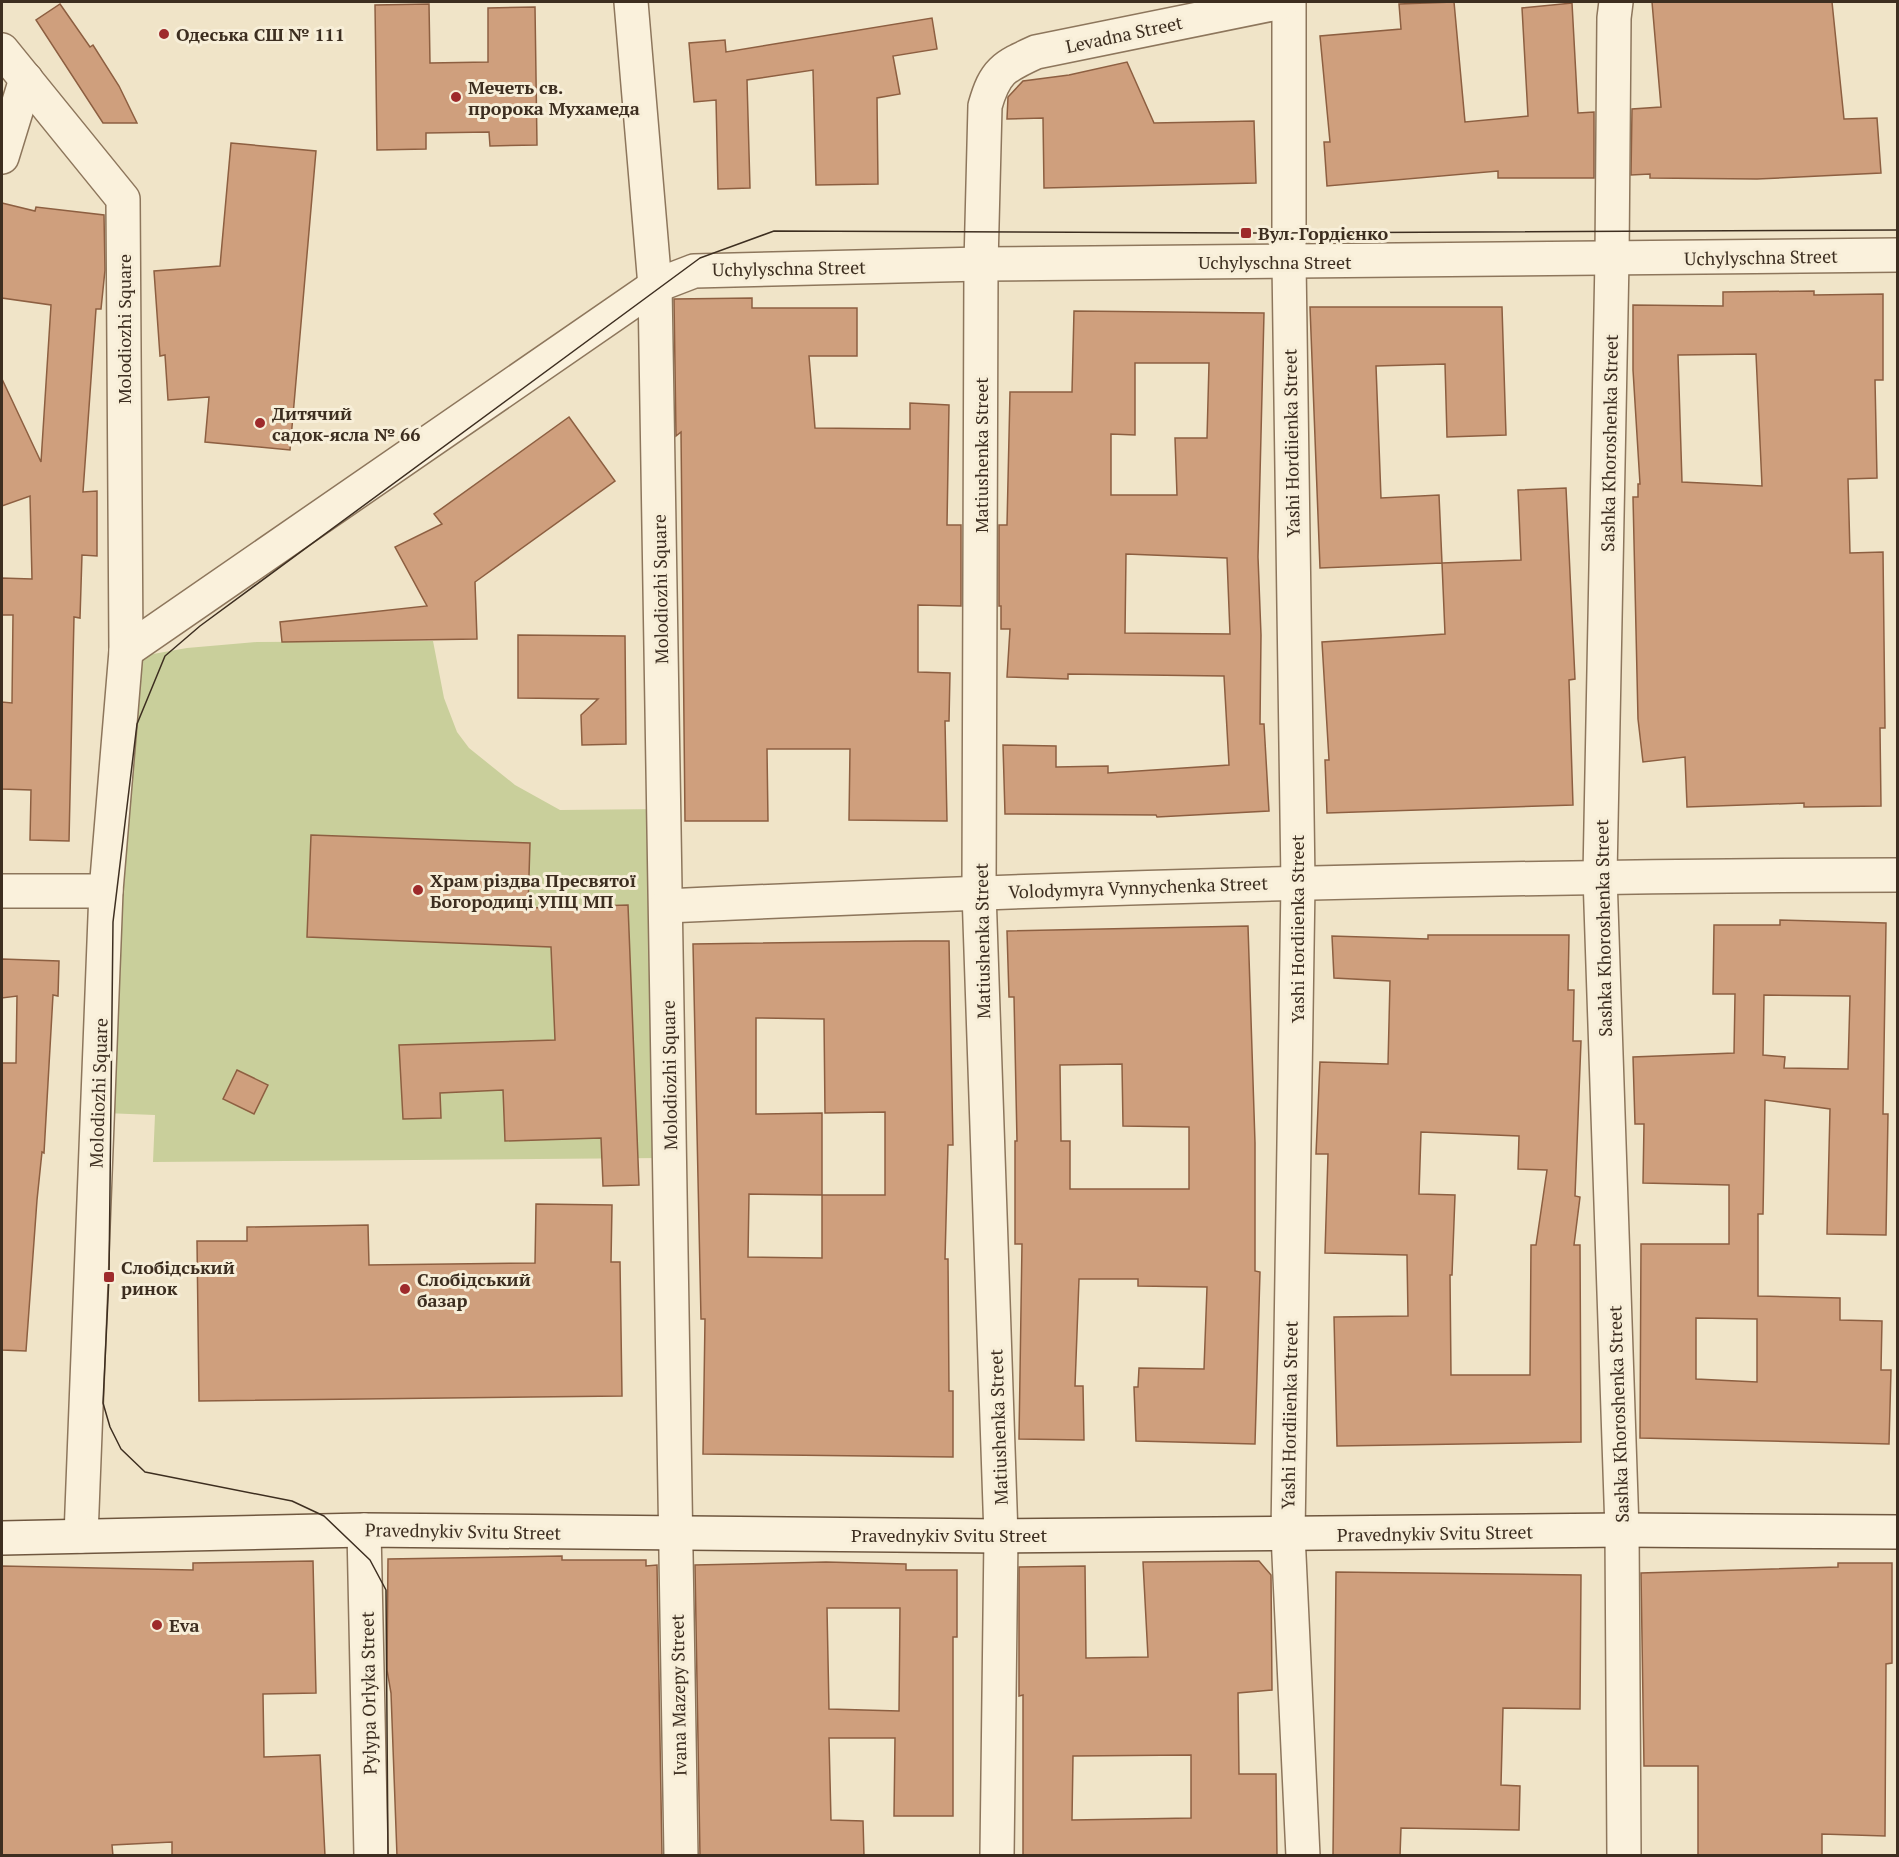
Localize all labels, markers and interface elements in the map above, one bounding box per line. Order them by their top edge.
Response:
street label: Levadna Street [1063,10,1185,58]
place label: Одеська СШ № 111 [176,22,345,46]
marker: Одеська СШ № 111 [157,27,171,41]
place label: Мечеть св. пророка Мухамеда [468,75,640,120]
marker: Мечеть св. пророка Мухамеда [449,90,463,104]
place label: Вул. Гордієнко [1258,221,1388,245]
marker: Вул. Гордієнко [1239,226,1253,240]
street label: Uchylyschna Street [1684,244,1838,270]
street label: Uchylyschna Street [1198,250,1352,274]
street label: Molodiozhi Square [112,254,136,404]
street label: Uchylyschna Street [712,255,866,281]
street label: Sashka Khoroshenka Street [1595,334,1623,552]
street label: Yashi Hordiienka Street [1277,348,1305,538]
street label: Matiushenka Street [969,377,993,533]
place label: Дитячий садок-ясла № 66 [272,401,420,446]
marker: Дитячий садок-ясла № 66 [253,416,267,430]
street label: Molodiozhi Square [647,514,673,664]
street label: Sashka Khoroshenka Street [1589,819,1617,1037]
street label: Yashi Hordiienka Street [1285,834,1309,1023]
street label: Matiushenka Street [969,862,995,1019]
place label: Храм різдва Пресвятої Богородиці УПЦ МП [430,868,636,913]
street label: Volodymyra Vynnychenka Street [1008,870,1269,904]
marker: Храм різдва Пресвятої Богородиці УПЦ МП [411,883,425,897]
street label: Molodiozhi Square [656,1000,682,1150]
street label: Molodiozhi Square [83,1018,113,1168]
place label: Слобідський ринок [121,1255,235,1300]
place label: Слобідський базар [417,1267,531,1312]
marker: Слобідський ринок [102,1270,116,1284]
marker: Слобідський базар [398,1282,412,1296]
street label: Sashka Khoroshenka Street [1602,1304,1634,1523]
street label: Yashi Hordiienka Street [1275,1320,1303,1510]
street label: Matiushenka Street [983,1348,1013,1505]
street label: Pravednykiv Svitu Street [365,1517,562,1545]
street label: Pravednykiv Svitu Street [1337,1519,1534,1547]
street label: Pravednykiv Svitu Street [851,1523,1047,1547]
street label: Pylypa Orlyka Street [355,1611,381,1775]
place label: Eva [169,1613,200,1637]
street label: Ivana Mazepy Street [665,1613,691,1776]
marker: Eva [150,1618,164,1632]

